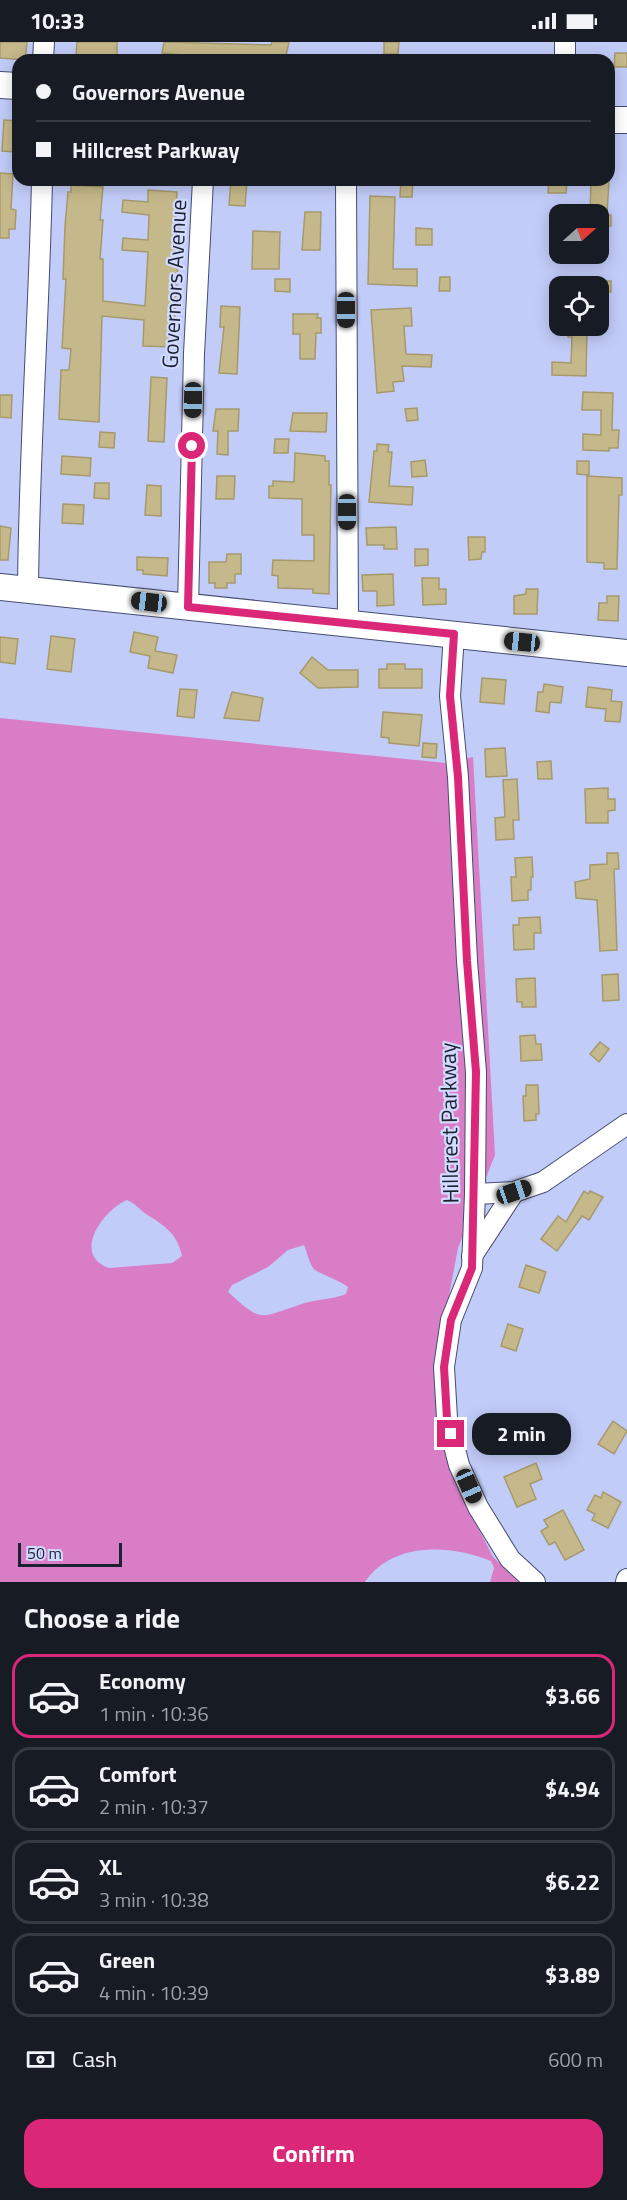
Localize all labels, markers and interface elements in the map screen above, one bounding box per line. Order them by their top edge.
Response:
text: 10:33 [30,4,85,38]
text: Governors Avenue [72,75,245,109]
text: Hillcrest Parkway [72,133,240,167]
street label: Governors Avenue [153,199,195,369]
north arrow [549,204,609,264]
map controls [549,204,609,336]
button: locate [549,276,609,336]
car [337,292,355,328]
car [184,382,202,418]
route start [178,432,205,459]
car [338,494,356,530]
car [130,591,168,613]
car [503,631,541,653]
street label: Hillcrest Parkway [431,1042,467,1204]
car [494,1178,534,1206]
callout: 2 min [472,1413,571,1455]
text: 2 min [497,1418,546,1449]
route end [437,1420,464,1447]
car [453,1466,485,1506]
scale bar [18,1540,122,1568]
text: 50 m [27,1541,62,1565]
text: Choose a ride [24,1597,180,1638]
text: Economy [99,1664,186,1698]
icon: car [27,1669,81,1723]
text: $3.66 [545,1679,600,1713]
text: 1 min · 10:36 [99,1698,209,1729]
text: Comfort [99,1757,177,1791]
icon: car [27,1762,81,1816]
text: $4.94 [545,1772,600,1806]
text: 2 min · 10:37 [99,1791,209,1822]
text: XL [99,1850,122,1884]
icon: car [27,1855,81,1909]
text: $6.22 [545,1865,600,1899]
text: 3 min · 10:38 [99,1884,209,1915]
text: Green [99,1943,155,1977]
icon: car [27,1948,81,2002]
text: $3.89 [545,1958,600,1992]
text: 4 min · 10:39 [99,1977,209,2008]
text: Cash [72,2042,117,2076]
icon: cash [24,2043,57,2076]
text: 600 m [548,2044,603,2075]
button: Confirm [24,2119,603,2188]

